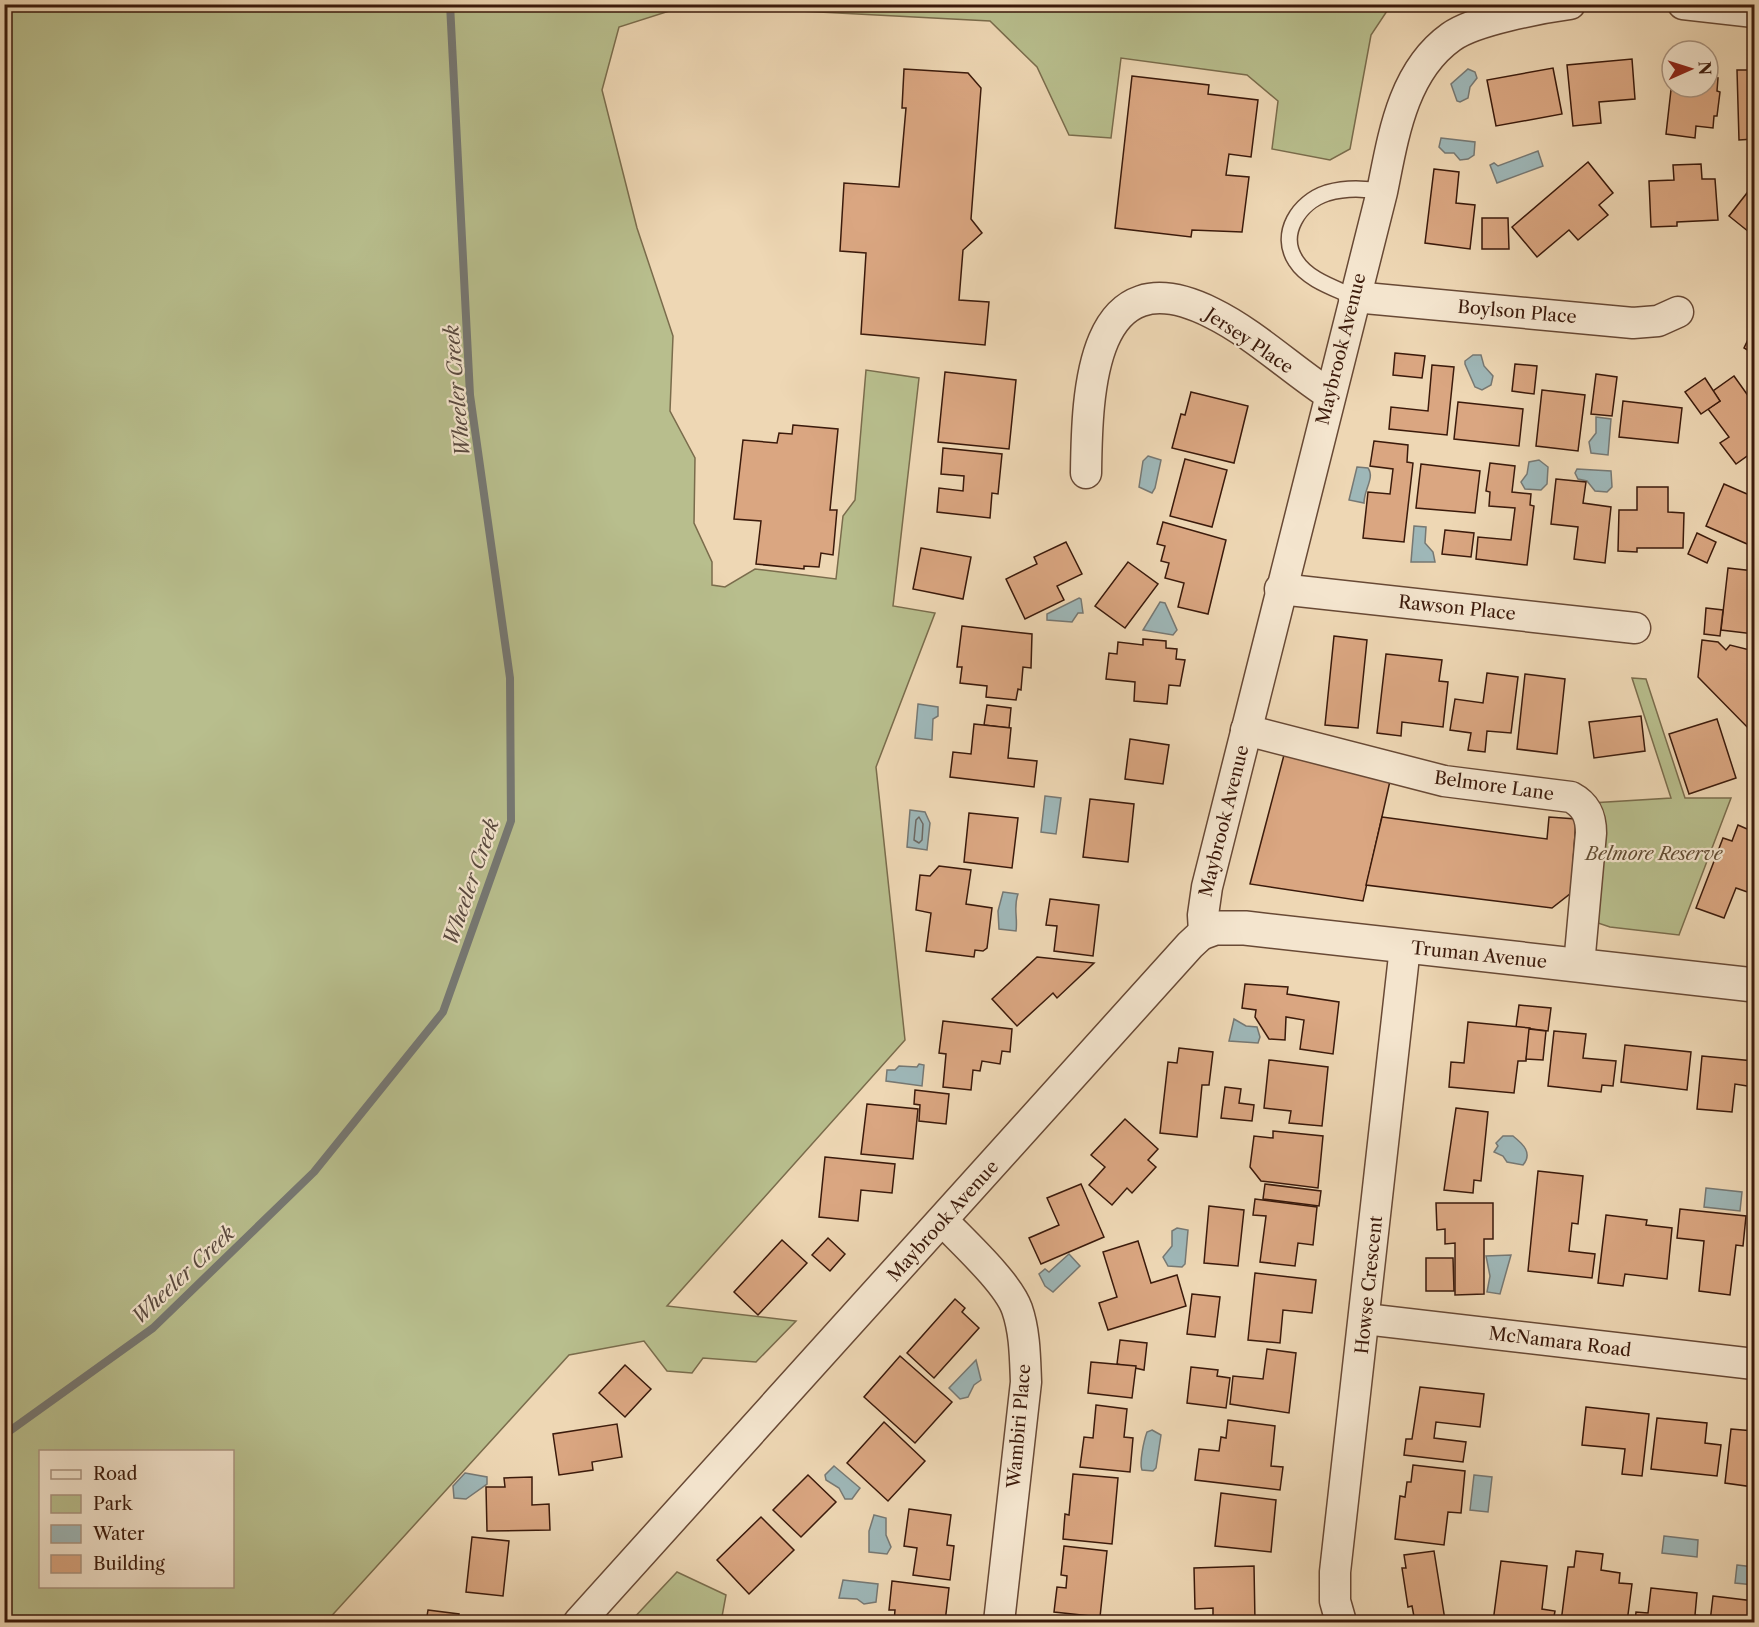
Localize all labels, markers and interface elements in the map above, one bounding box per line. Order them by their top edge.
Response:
north arrow [1660,39,1720,99]
text: N [1695,61,1715,76]
street label: Maybrook Avenue [1312,271,1370,427]
street label: Boylson Place [1456,296,1578,328]
street label: Jersey Place [1198,302,1297,379]
water label: Wheeler Creek [439,323,475,458]
street label: Rawson Place [1397,591,1517,625]
street label: Maybrook Avenue [1195,743,1253,899]
street label: Belmore Lane [1433,767,1555,805]
water label: Wheeler Creek [438,815,504,948]
park label: Belmore Reserve [1584,843,1724,865]
street label: Truman Avenue [1410,937,1548,973]
street label: Maybrook Avenue [883,1156,1003,1286]
street label: Howse Crescent [1351,1214,1387,1355]
water label: Wheeler Creek [126,1221,240,1329]
street label: McNamara Road [1487,1322,1633,1362]
street label: Wambiri Place [1003,1363,1035,1490]
legend [39,1450,234,1588]
text: Road [93,1463,138,1485]
text: Park [93,1493,134,1515]
text: Water [92,1523,145,1545]
text: Building [93,1553,165,1575]

